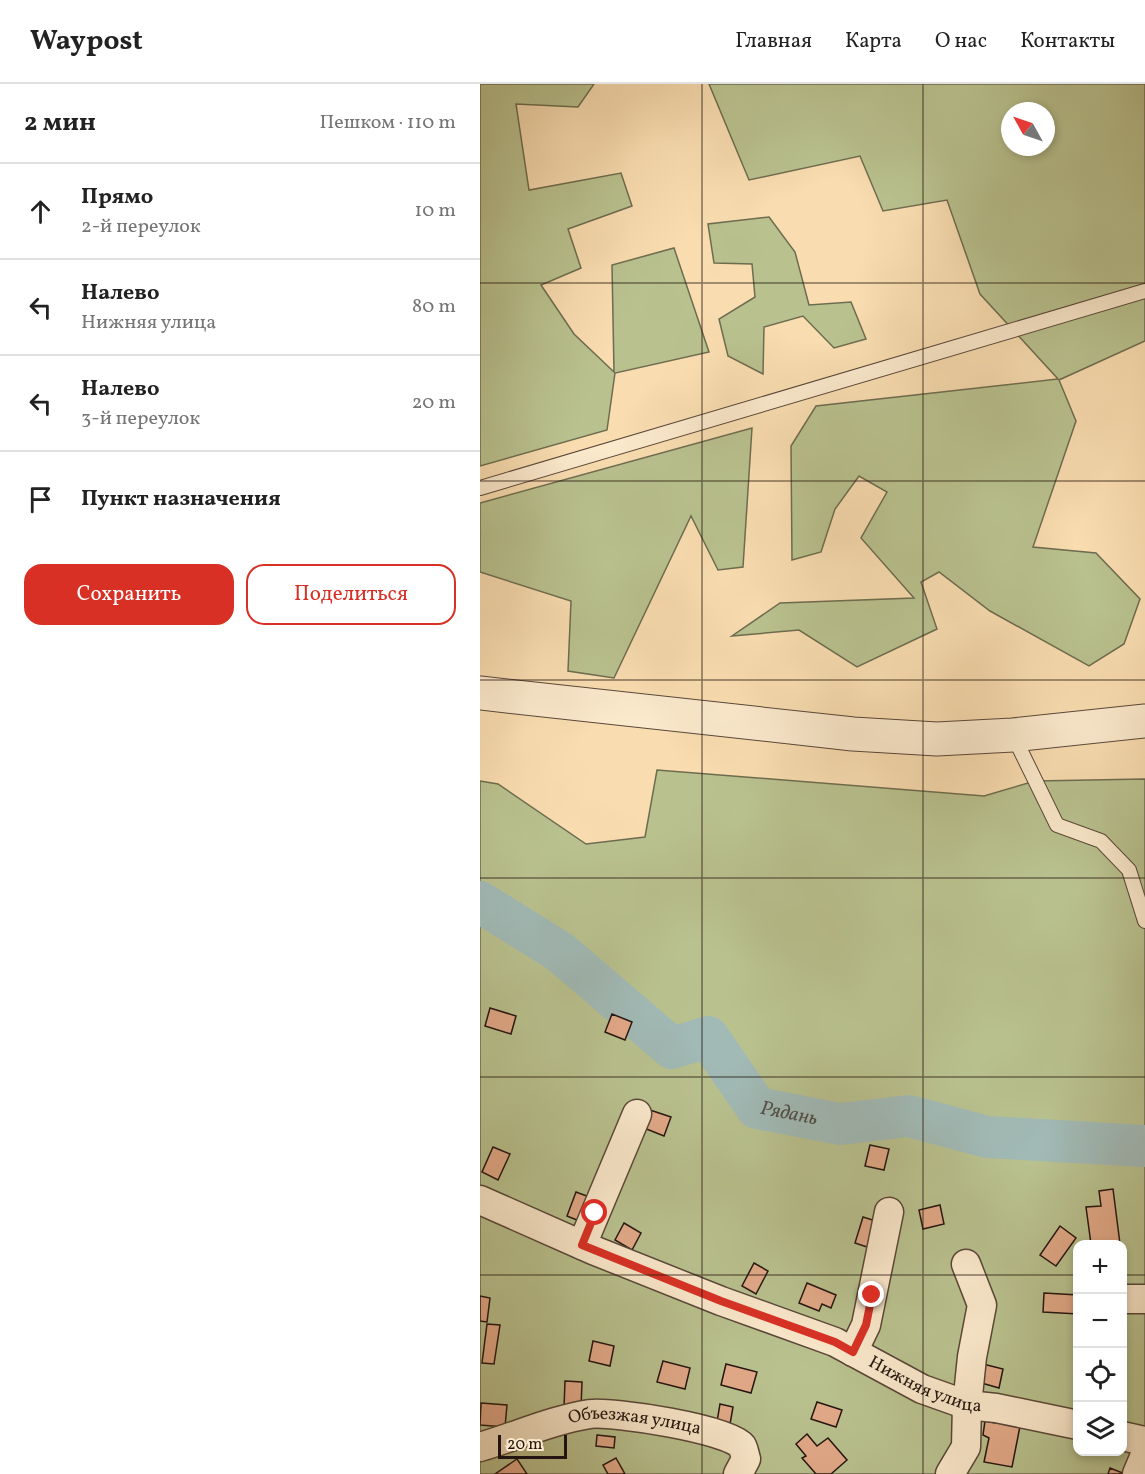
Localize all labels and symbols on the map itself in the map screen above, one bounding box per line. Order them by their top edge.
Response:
north arrow [1001,102,1055,156]
water label: Рядань [758,1095,820,1133]
route start [581,1199,607,1225]
route end [858,1281,884,1307]
street label: Нижняя улица [864,1350,983,1419]
street label: Объезжая улица [566,1401,704,1441]
scale bar [498,1432,567,1460]

